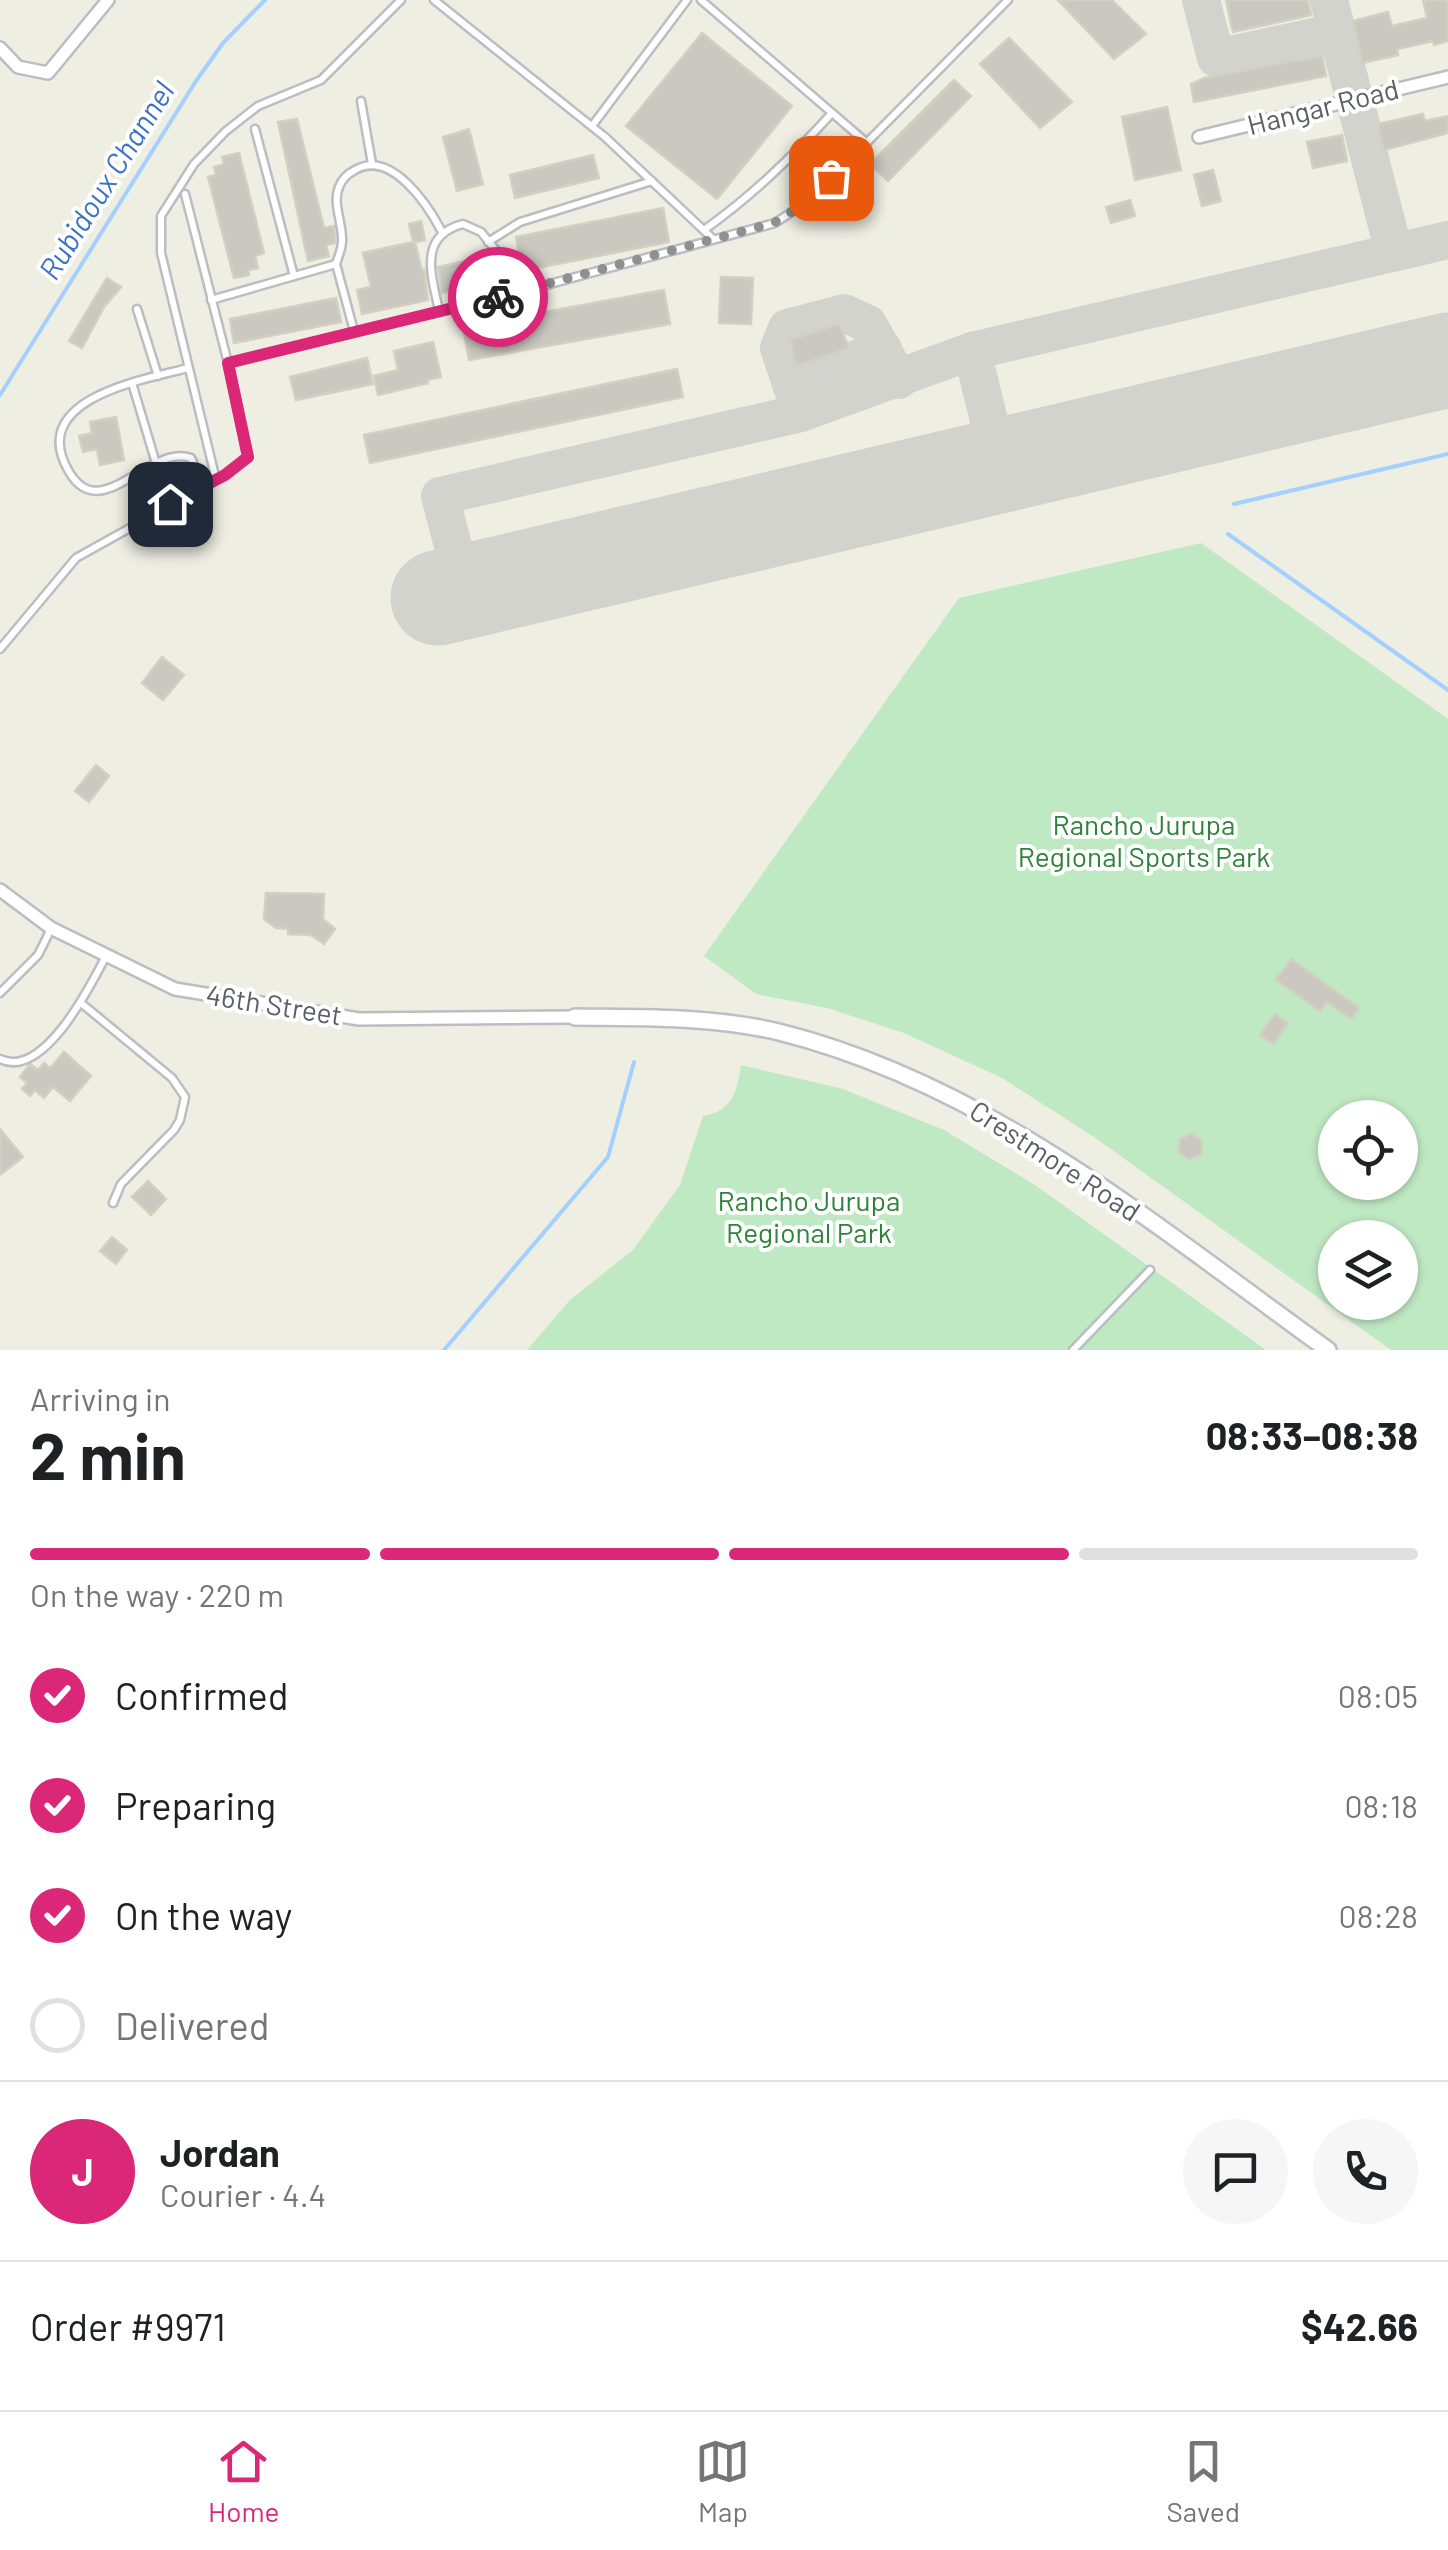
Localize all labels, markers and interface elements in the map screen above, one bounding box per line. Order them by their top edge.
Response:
street label: Hangar Road [1244,71,1402,141]
water label: Rubidoux Channel [30,74,181,285]
pin [789,136,874,221]
icon: bag [804,151,859,206]
courier [448,247,548,347]
icon: bike [471,270,526,325]
pin [128,462,213,547]
icon: home [143,477,198,532]
park label: Rancho Jurupa Regional Sports Park [1018,807,1270,873]
street label: 46th Street [204,976,345,1032]
street label: Crestmore Road [964,1093,1147,1228]
map controls [1318,1100,1418,1320]
button: locate [1318,1100,1418,1200]
park label: Rancho Jurupa Regional Park [718,1183,900,1249]
button: layers [1318,1220,1418,1320]
text: Arriving in [30,1379,170,1417]
text: 08:33–08:38 [1206,1412,1418,1458]
text: 2 min [30,1415,186,1493]
text: On the way · 220 m [30,1575,284,1613]
icon: check [30,1668,85,1723]
text: Confirmed [115,1672,288,1718]
text: 08:05 [1338,1676,1418,1714]
icon: check [30,1778,85,1833]
text: Preparing [115,1782,276,1828]
text: 08:18 [1345,1786,1418,1824]
icon: check [30,1888,85,1943]
text: On the way [115,1892,292,1938]
text: 08:28 [1339,1896,1418,1934]
text: Delivered [115,2002,269,2048]
button: chat [1183,2119,1288,2224]
button: phone [1313,2119,1418,2224]
text: Jordan [160,2129,280,2175]
text: J [71,2148,94,2194]
text: Courier · 4.4 [160,2175,326,2213]
text: Order #9971 [30,2303,226,2349]
text: $42.66 [1301,2303,1418,2349]
tab: Home [208,2434,279,2528]
tab: Map [695,2434,750,2528]
tab: Saved [1167,2434,1240,2528]

